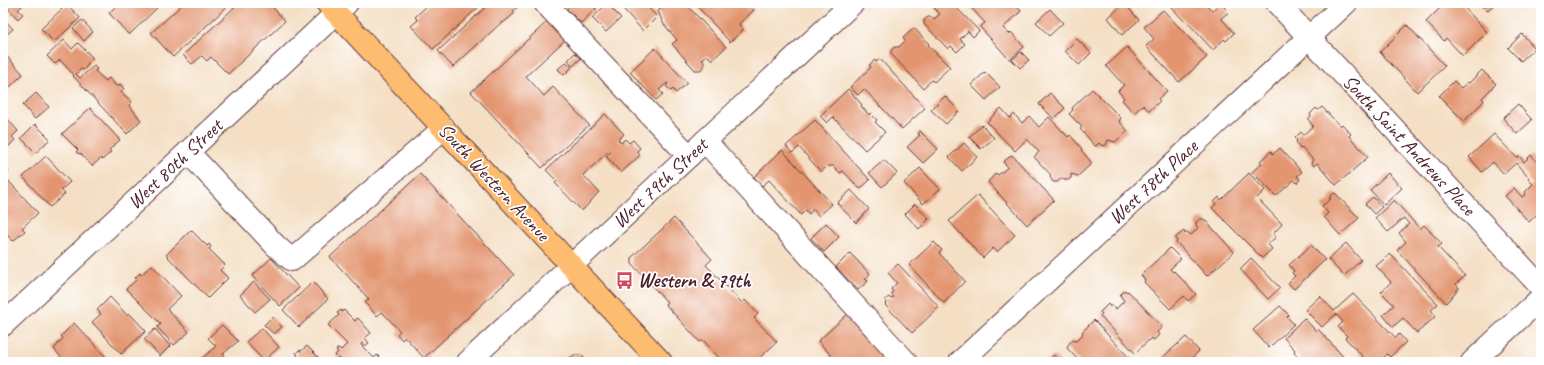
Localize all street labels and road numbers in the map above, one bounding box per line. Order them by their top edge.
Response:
street label: South Saint Andrews Place [1337,69,1482,222]
street label: West 80th Street [122,112,230,214]
street label: South Western Avenue [433,118,556,247]
street label: West 79th Street [607,131,715,233]
street label: West 78th Place [1103,133,1204,230]

